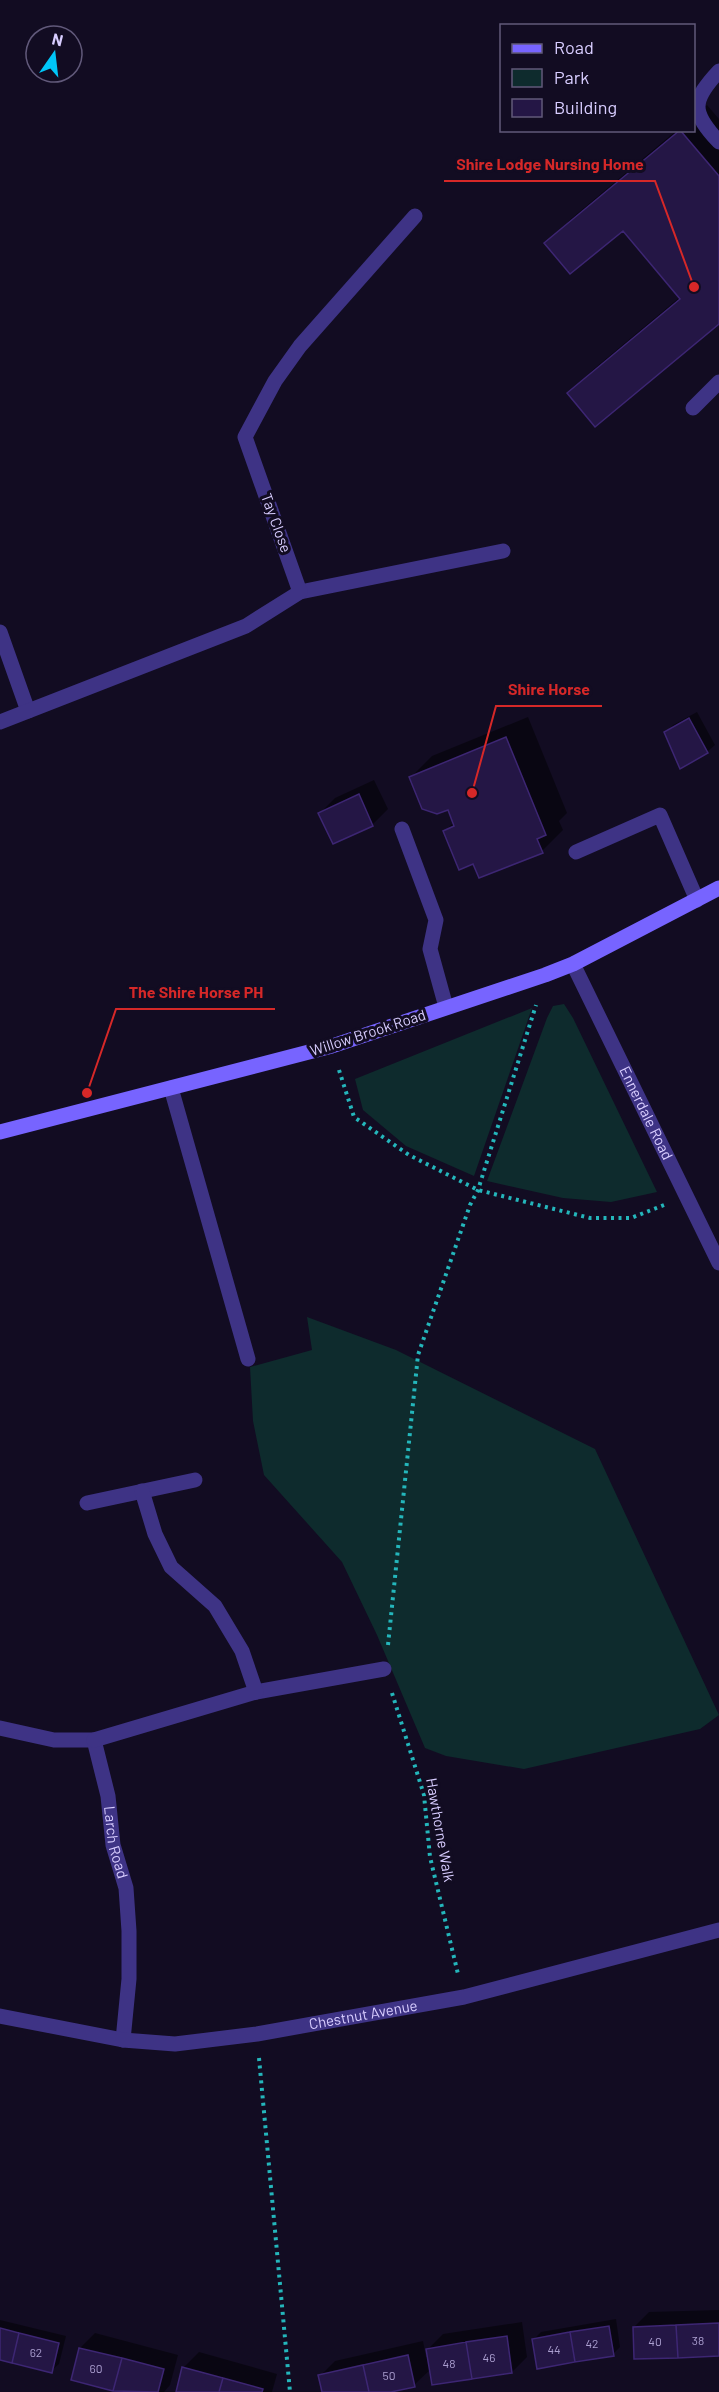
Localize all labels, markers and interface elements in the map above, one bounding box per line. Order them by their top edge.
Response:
north arrow [24,24,84,84]
legend [500,24,695,132]
text: N [50,28,65,49]
text: Road [554,36,594,58]
text: Park [554,66,589,88]
text: Building [554,96,617,118]
callout: Shire Lodge Nursing Home [444,147,655,181]
text: Shire Lodge Nursing Home [456,154,644,173]
street label: Tay Close [258,491,296,555]
callout: Shire Horse [496,672,602,706]
text: Shire Horse [508,679,590,698]
callout: The Shire Horse PH [116,975,275,1009]
text: The Shire Horse PH [129,982,263,1001]
street label: Willow Brook Road [308,1005,428,1059]
street label: Ennerdale Road [616,1063,677,1163]
street label: Hawthorne Walk [423,1776,459,1884]
street label: Larch Road [101,1805,133,1880]
street label: Chestnut Avenue [307,1995,419,2033]
house number: 38 [692,2333,704,2347]
house number: 40 [648,2334,662,2348]
house number: 42 [585,2336,599,2350]
house number: 44 [547,2342,561,2356]
house number: 62 [30,2345,42,2359]
house number: 46 [483,2350,495,2364]
house number: 48 [443,2356,455,2370]
house number: 60 [90,2361,102,2375]
house number: 50 [383,2368,395,2382]

